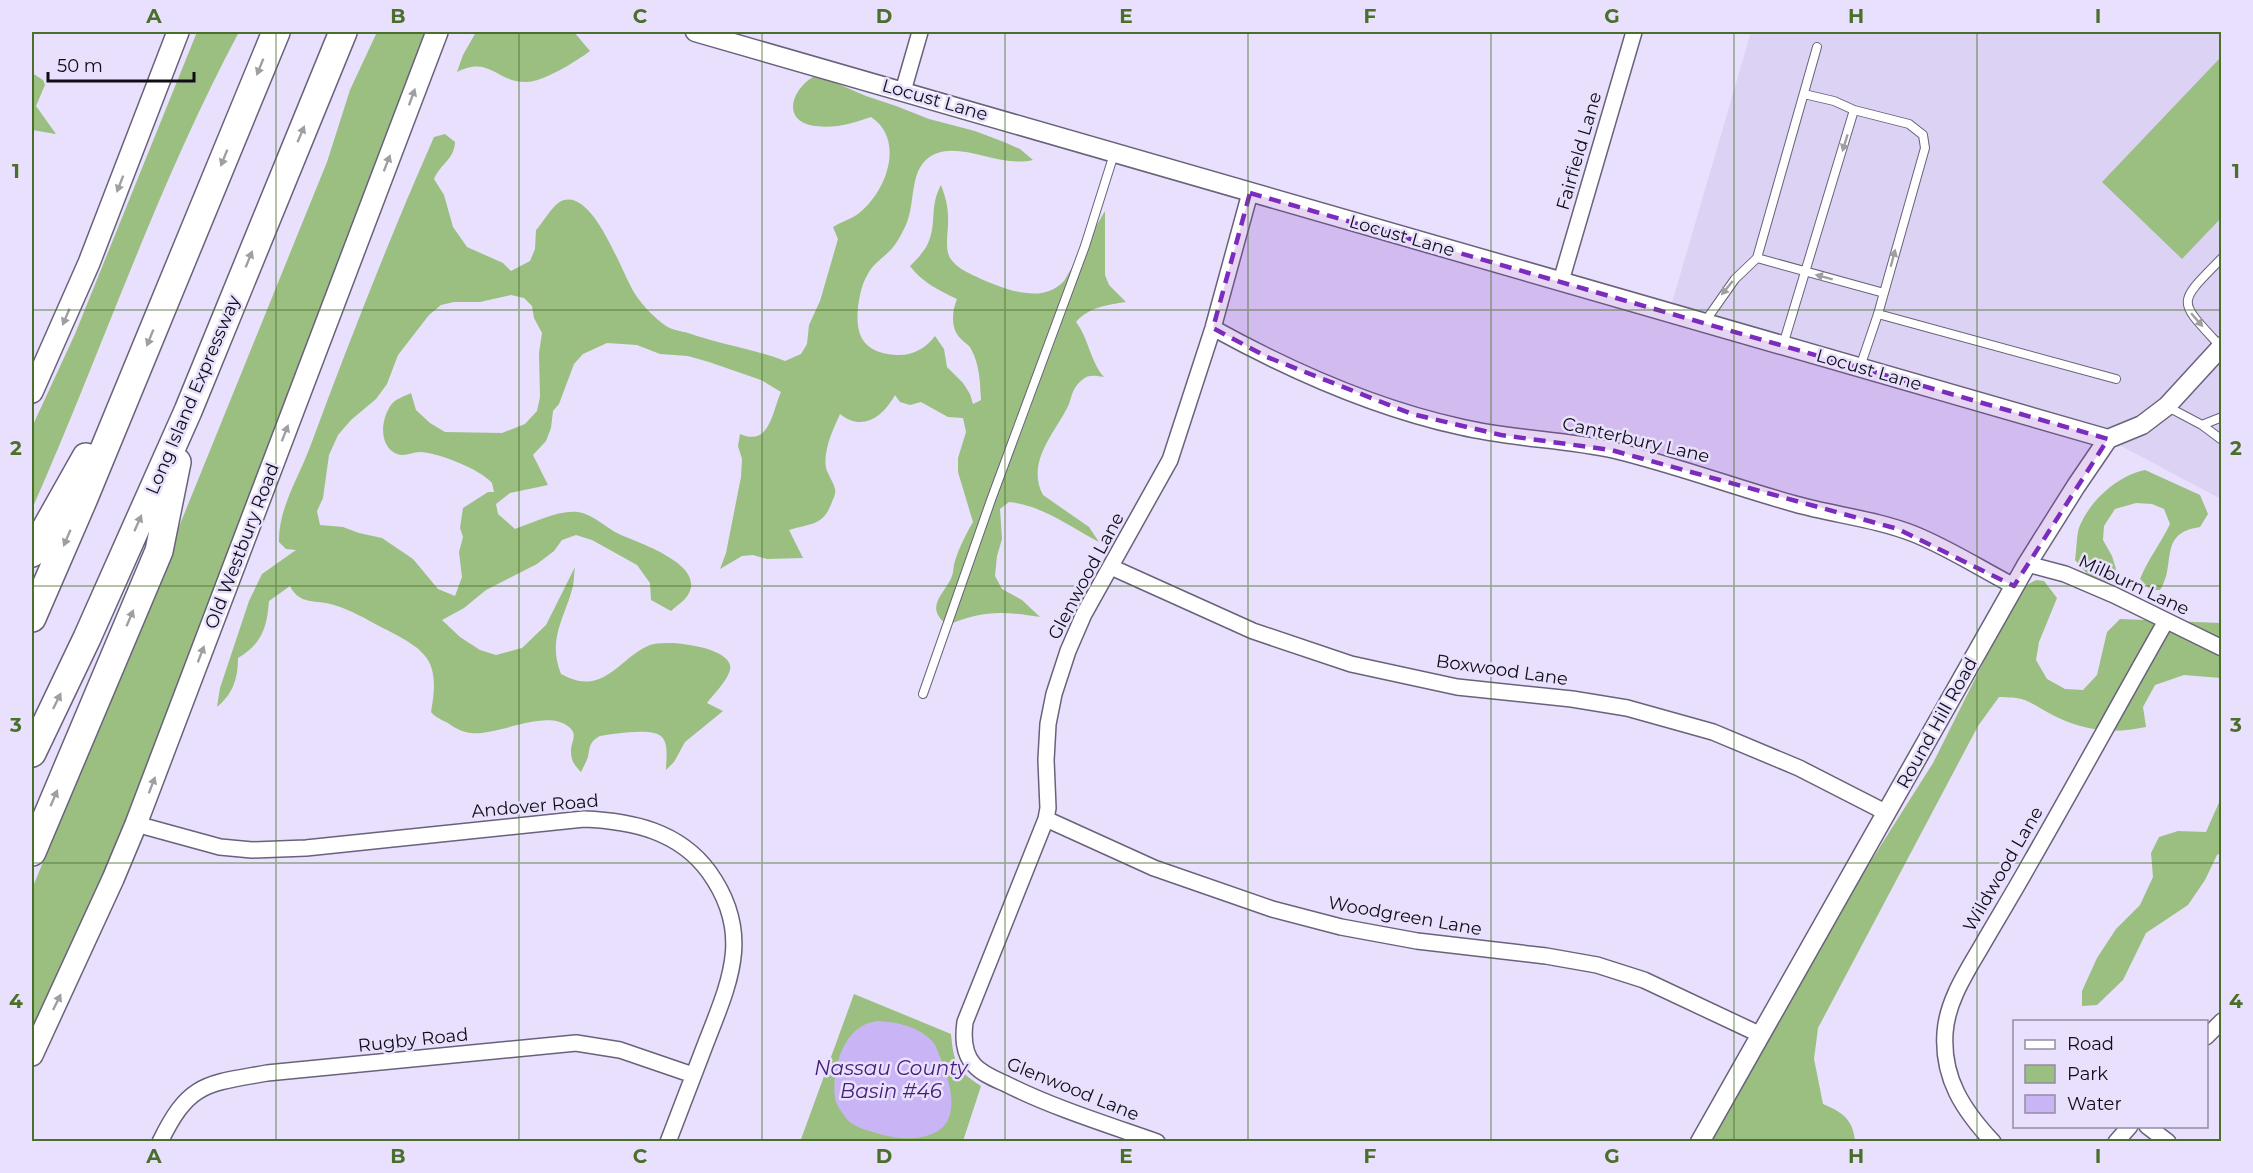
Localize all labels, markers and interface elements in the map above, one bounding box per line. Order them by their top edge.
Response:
text: A [145,4,162,28]
text: B [390,4,406,28]
text: C [633,4,648,28]
text: D [876,4,892,28]
text: E [1119,4,1133,28]
text: F [1364,4,1377,28]
text: G [1604,4,1620,28]
text: H [1848,4,1864,28]
text: I [2095,4,2101,28]
scale bar [48,45,194,83]
text: 50 m [57,55,103,77]
one-way arrow [255,59,265,77]
street label: Locust Lane [880,74,991,126]
one-way arrow [408,88,417,106]
street label: Fairfield Lane [1552,89,1606,213]
one-way arrow [297,125,306,143]
one-way arrow [1840,134,1849,152]
one-way arrow [219,149,229,167]
one-way arrow [383,154,392,172]
text: 1 [12,159,20,183]
text: 1 [2232,159,2240,183]
one-way arrow [115,176,125,194]
street label: Locust Lane [1347,210,1458,262]
one-way arrow [1889,249,1899,267]
one-way arrow [244,250,254,268]
one-way arrow [1815,272,1833,282]
one-way arrow [1721,280,1734,296]
street label: Long Island Expressway [141,292,245,498]
one-way arrow [61,308,70,325]
one-way arrow [2190,312,2203,327]
one-way arrow [145,330,155,348]
street label: Locust Lane [1814,344,1925,396]
street label: Canterbury Lane [1560,412,1712,468]
one-way arrow [280,423,290,441]
text: 2 [10,436,22,460]
text: 2 [2230,436,2242,460]
street label: Old Westbury Road [200,460,284,632]
street label: Glenwood Lane [1043,509,1129,643]
one-way arrow [133,514,143,532]
one-way arrow [62,529,72,547]
street label: Milburn Lane [2075,550,2193,620]
one-way arrow [125,609,135,627]
one-way arrow [197,645,207,663]
street label: Boxwood Lane [1435,650,1570,690]
street label: Round Hill Road [1892,654,1982,792]
one-way arrow [53,692,62,709]
text: 3 [9,713,22,737]
text: 3 [2229,713,2242,737]
one-way arrow [147,775,157,793]
one-way arrow [50,789,59,807]
street label: Andover Road [470,789,600,823]
street label: Wildwood Lane [1958,802,2048,936]
street label: Woodgreen Lane [1326,892,1484,940]
text: 4 [9,989,23,1013]
text: 4 [2229,989,2243,1013]
one-way arrow [52,993,61,1010]
legend [2013,1020,2208,1128]
street label: Rugby Road [357,1023,469,1057]
text: Road [2067,1033,2114,1055]
street label: Glenwood Lane [1004,1052,1143,1126]
water label: Nassau County Basin #46 [814,1056,969,1103]
text: Park [2067,1063,2108,1085]
text: Water [2067,1093,2122,1115]
text: A [145,1144,162,1168]
text: B [390,1144,406,1168]
text: C [633,1144,648,1168]
text: D [876,1144,892,1168]
text: E [1119,1144,1133,1168]
text: F [1364,1144,1377,1168]
text: G [1604,1144,1620,1168]
text: H [1848,1144,1864,1168]
text: I [2095,1144,2101,1168]

